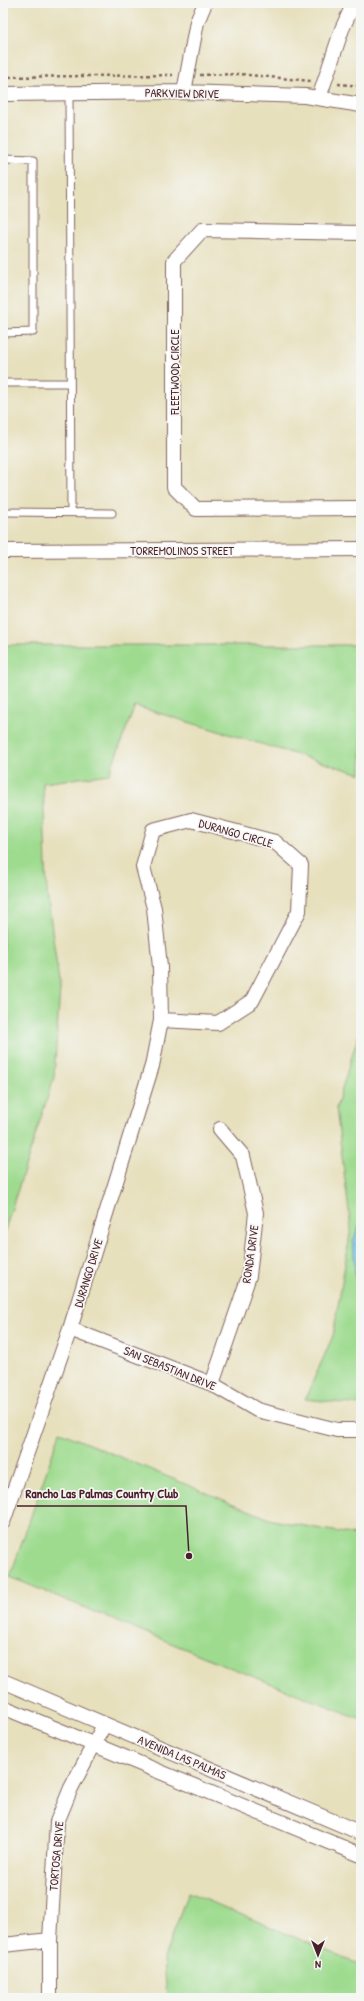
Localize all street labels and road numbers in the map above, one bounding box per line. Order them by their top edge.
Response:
street label: PARKVIEW DRIVE [145,84,220,102]
street label: FLEETWOOD CIRCLE [166,329,183,416]
street label: TORREMOLINOS STREET [130,542,234,559]
street label: DURANGO CIRCLE [197,814,276,852]
street label: RONDA DRIVE [237,1223,263,1284]
street label: DURANGO DRIVE [69,1236,107,1310]
street label: SAN SEBASTIAN DRIVE [121,1342,219,1395]
street label: AVENIDA LAS PALMAS [135,1731,229,1783]
street label: TORTOSA DRIVE [44,1820,68,1892]

